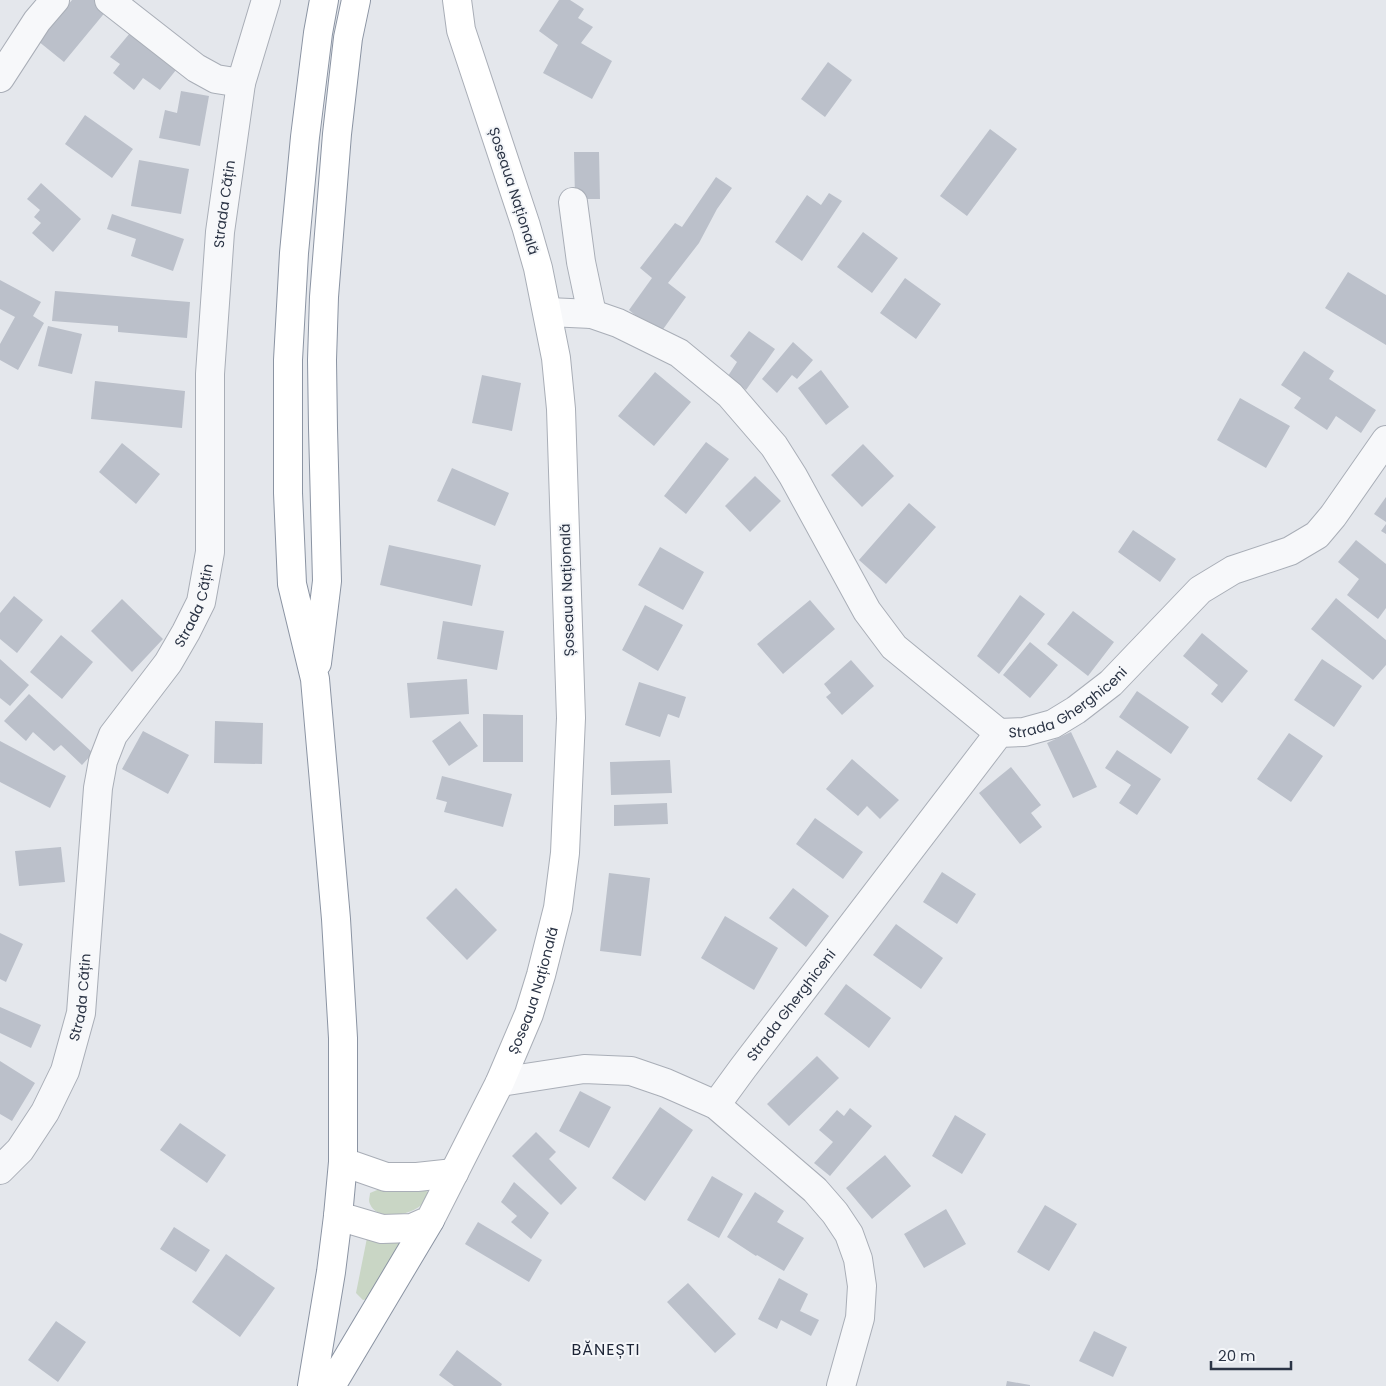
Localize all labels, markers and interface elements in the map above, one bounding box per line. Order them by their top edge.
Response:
street label: Șoseaua Națională [484,125,544,257]
street label: Strada Cățin [209,159,240,249]
street label: Șoseaua Națională [555,523,579,657]
street label: Strada Cățin [169,562,218,651]
street label: Strada Gherghiceni [1008,662,1132,743]
street label: Șoseaua Națională [503,925,563,1057]
street label: Strada Gherghiceni [742,945,840,1065]
street label: Strada Cățin [64,953,95,1043]
district label: BĂNEȘTI [571,1338,641,1361]
scale bar [1211,1338,1291,1370]
text: 20 m [1218,1345,1256,1366]

